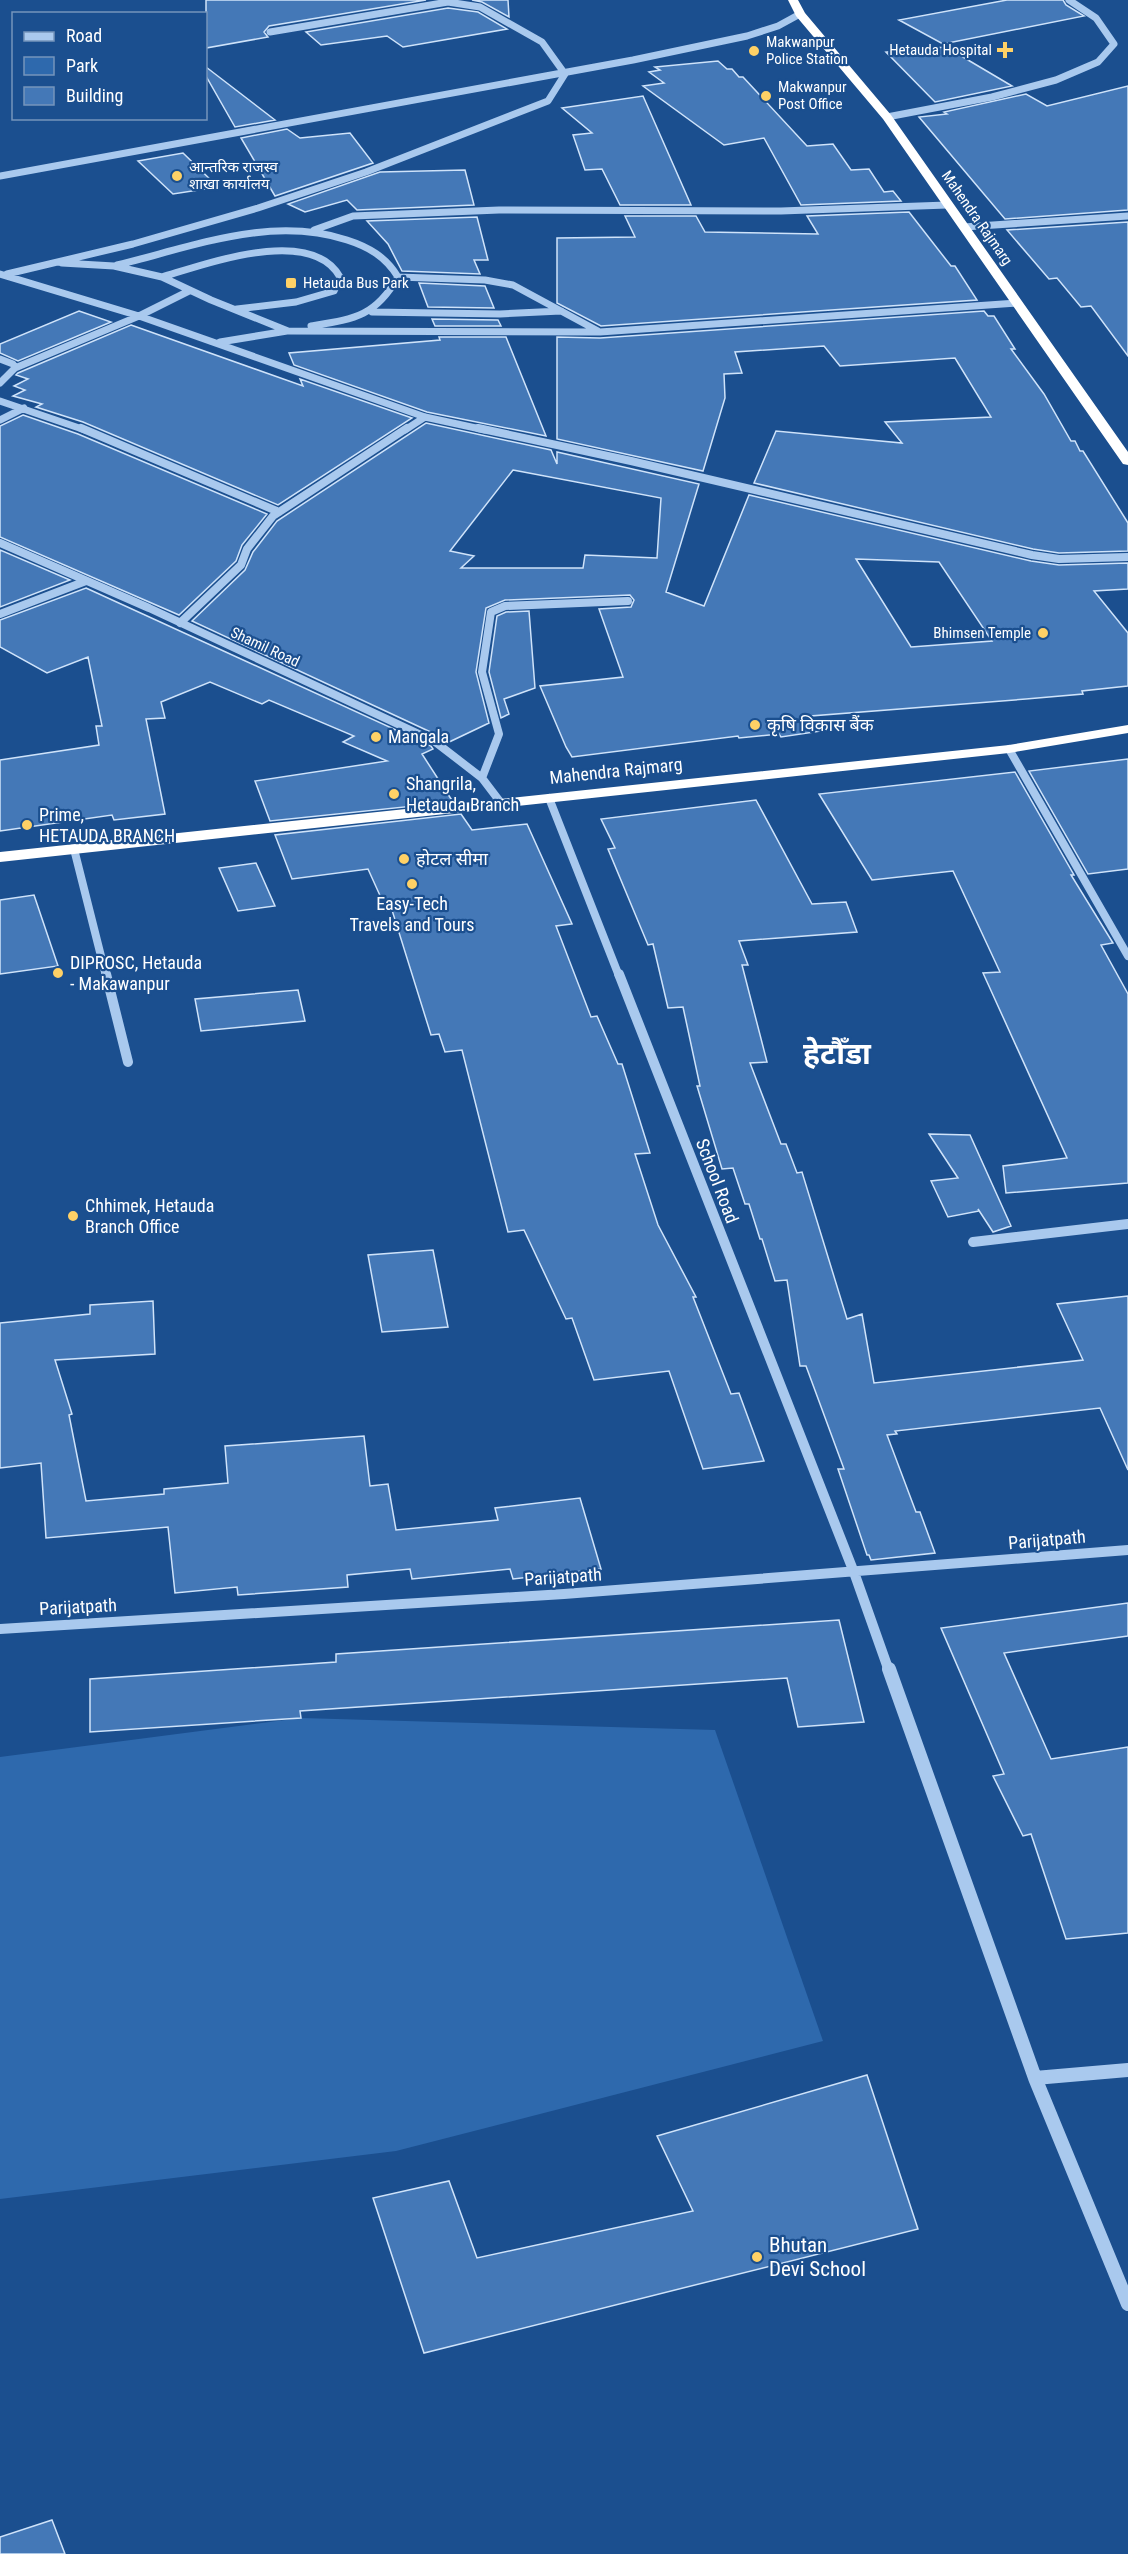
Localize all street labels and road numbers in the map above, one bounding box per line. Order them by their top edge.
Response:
street label: Mahendra Rajmarg [938,167,1016,269]
street label: Shamil Road [228,623,302,671]
street label: Mahendra Rajmarg [548,753,683,788]
street label: School Road [692,1136,743,1226]
street label: Parijatpath [1007,1526,1087,1553]
street label: Parijatpath [524,1563,602,1590]
street label: Parijatpath [39,1594,117,1619]

